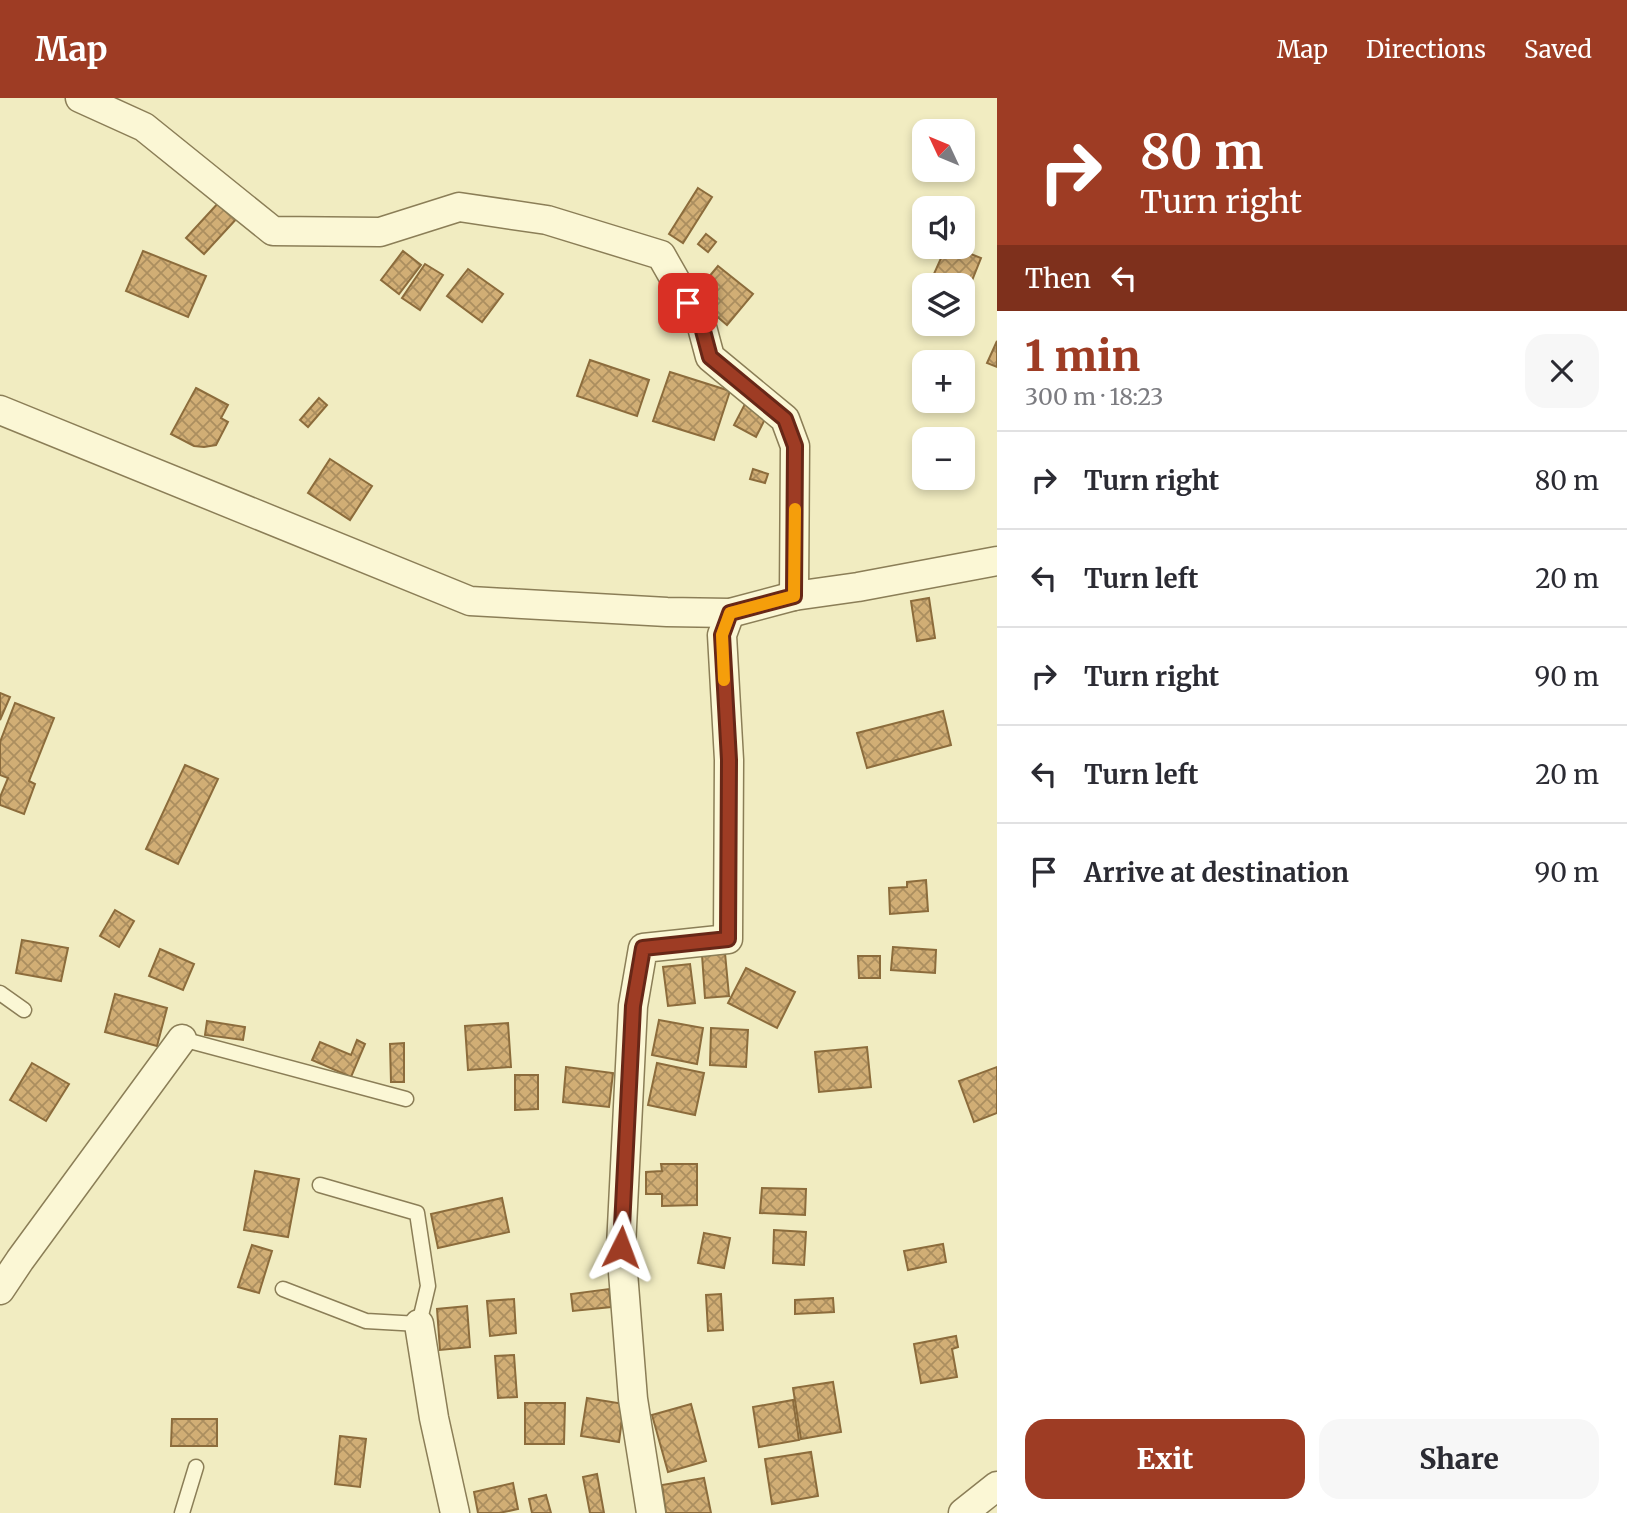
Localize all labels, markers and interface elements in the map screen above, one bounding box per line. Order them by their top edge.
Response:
text: Map [35,29,108,70]
text: Map [1277,34,1328,65]
text: Directions [1366,34,1486,65]
text: Saved [1524,34,1592,65]
north arrow [912,119,975,182]
map controls [912,119,975,490]
text: 80 m [1140,121,1263,182]
icon: right [1025,126,1116,217]
text: Turn right [1140,182,1302,222]
button: sound [912,196,975,259]
icon: left [1105,259,1143,297]
text: Then [1025,262,1091,295]
pin [658,273,718,333]
button: layers [912,273,975,336]
icon: arrive [669,284,707,322]
text: 1 min [1025,330,1140,382]
button: close [1525,334,1599,408]
button: + [912,350,975,413]
text: 300 m · 18:23 [1025,382,1164,411]
button: − [912,427,975,490]
icon: right [1025,461,1063,499]
text: Turn right [1084,464,1219,497]
text: 80 m [1535,464,1599,497]
icon: left [1025,559,1063,597]
text: Turn left [1084,562,1198,595]
text: 20 m [1535,562,1599,595]
icon: right [1025,657,1063,695]
text: Turn right [1084,660,1219,693]
text: 90 m [1535,660,1599,693]
icon: left [1025,755,1063,793]
text: Turn left [1084,758,1198,791]
text: 20 m [1535,758,1599,791]
icon: arrive [1025,853,1063,891]
text: Arrive at destination [1084,856,1349,889]
text: 90 m [1535,856,1599,889]
position arrow [584,1210,658,1284]
button: Exit [1025,1419,1305,1499]
button: Share [1319,1419,1599,1499]

